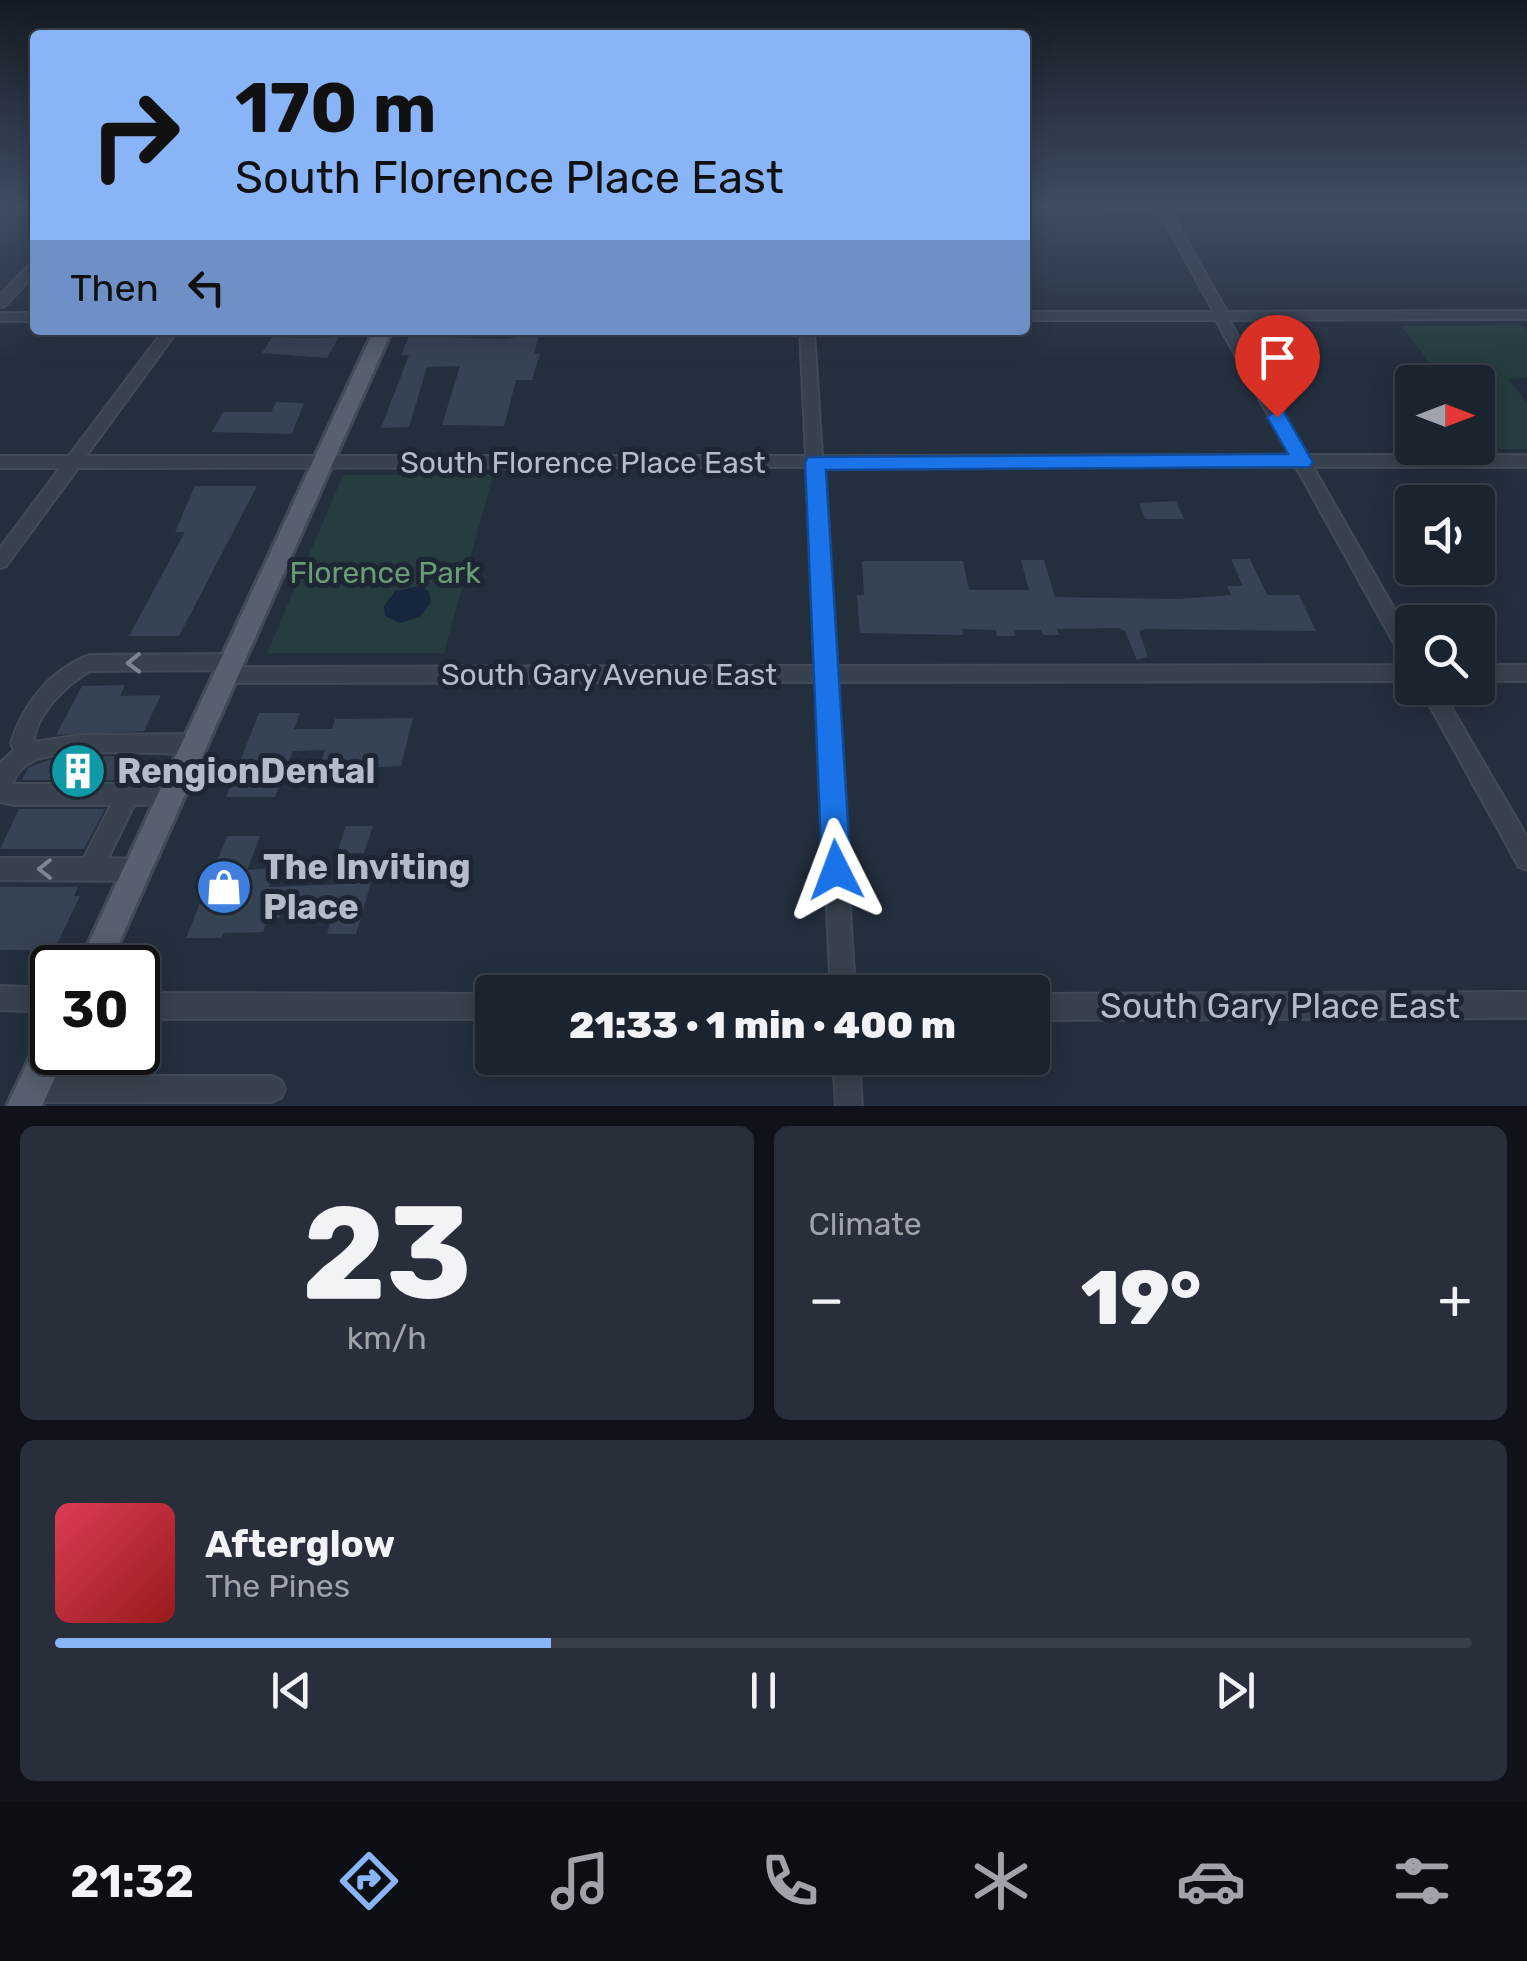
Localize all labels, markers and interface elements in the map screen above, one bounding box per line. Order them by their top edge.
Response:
text: 170 m [235,67,437,150]
icon: right [70,70,200,200]
text: South Florence Place East [235,151,784,204]
icon: left [179,260,234,315]
text: Then [70,265,159,311]
pin [1235,315,1320,418]
icon: arrive [1250,330,1305,385]
north arrow [1395,365,1495,465]
map controls [1395,365,1495,705]
street label: South Florence Place East [400,445,766,481]
button: sound [1395,485,1495,585]
park label: Florence Park [289,555,481,591]
button: search [1395,605,1495,705]
one-way arrow [125,652,140,674]
street label: South Gary Avenue East [441,657,777,693]
building icon: RengionDental [48,741,108,801]
place label: RengionDental [117,750,376,792]
position arrow [784,818,888,922]
place label: The Inviting Place [263,846,471,928]
shop icon: The Inviting Place [194,857,254,917]
one-way arrow [37,858,52,880]
speed limit sign: 30 [30,945,160,1075]
street label: South Gary Place East [1100,985,1460,1027]
text: 21:33 · 1 min · 400 m [569,1002,956,1048]
text: 23 [302,1176,472,1331]
text: Climate [809,1205,922,1243]
text: 19° [1081,1254,1201,1343]
text: − [809,1267,844,1332]
text: + [1438,1267,1472,1332]
text: km/h [347,1319,427,1357]
text: Afterglow [205,1521,395,1567]
text: The Pines [205,1567,350,1605]
icon: previous [264,1663,319,1718]
icon: pause [736,1663,791,1718]
icon: next [1208,1663,1263,1718]
icon: directions [334,1846,404,1916]
icon: music [545,1846,615,1916]
icon: phone [755,1846,825,1916]
icon: climate [966,1846,1036,1916]
icon: car [1176,1846,1246,1916]
icon: filters [1387,1846,1457,1916]
text: 21:32 [70,1855,194,1908]

